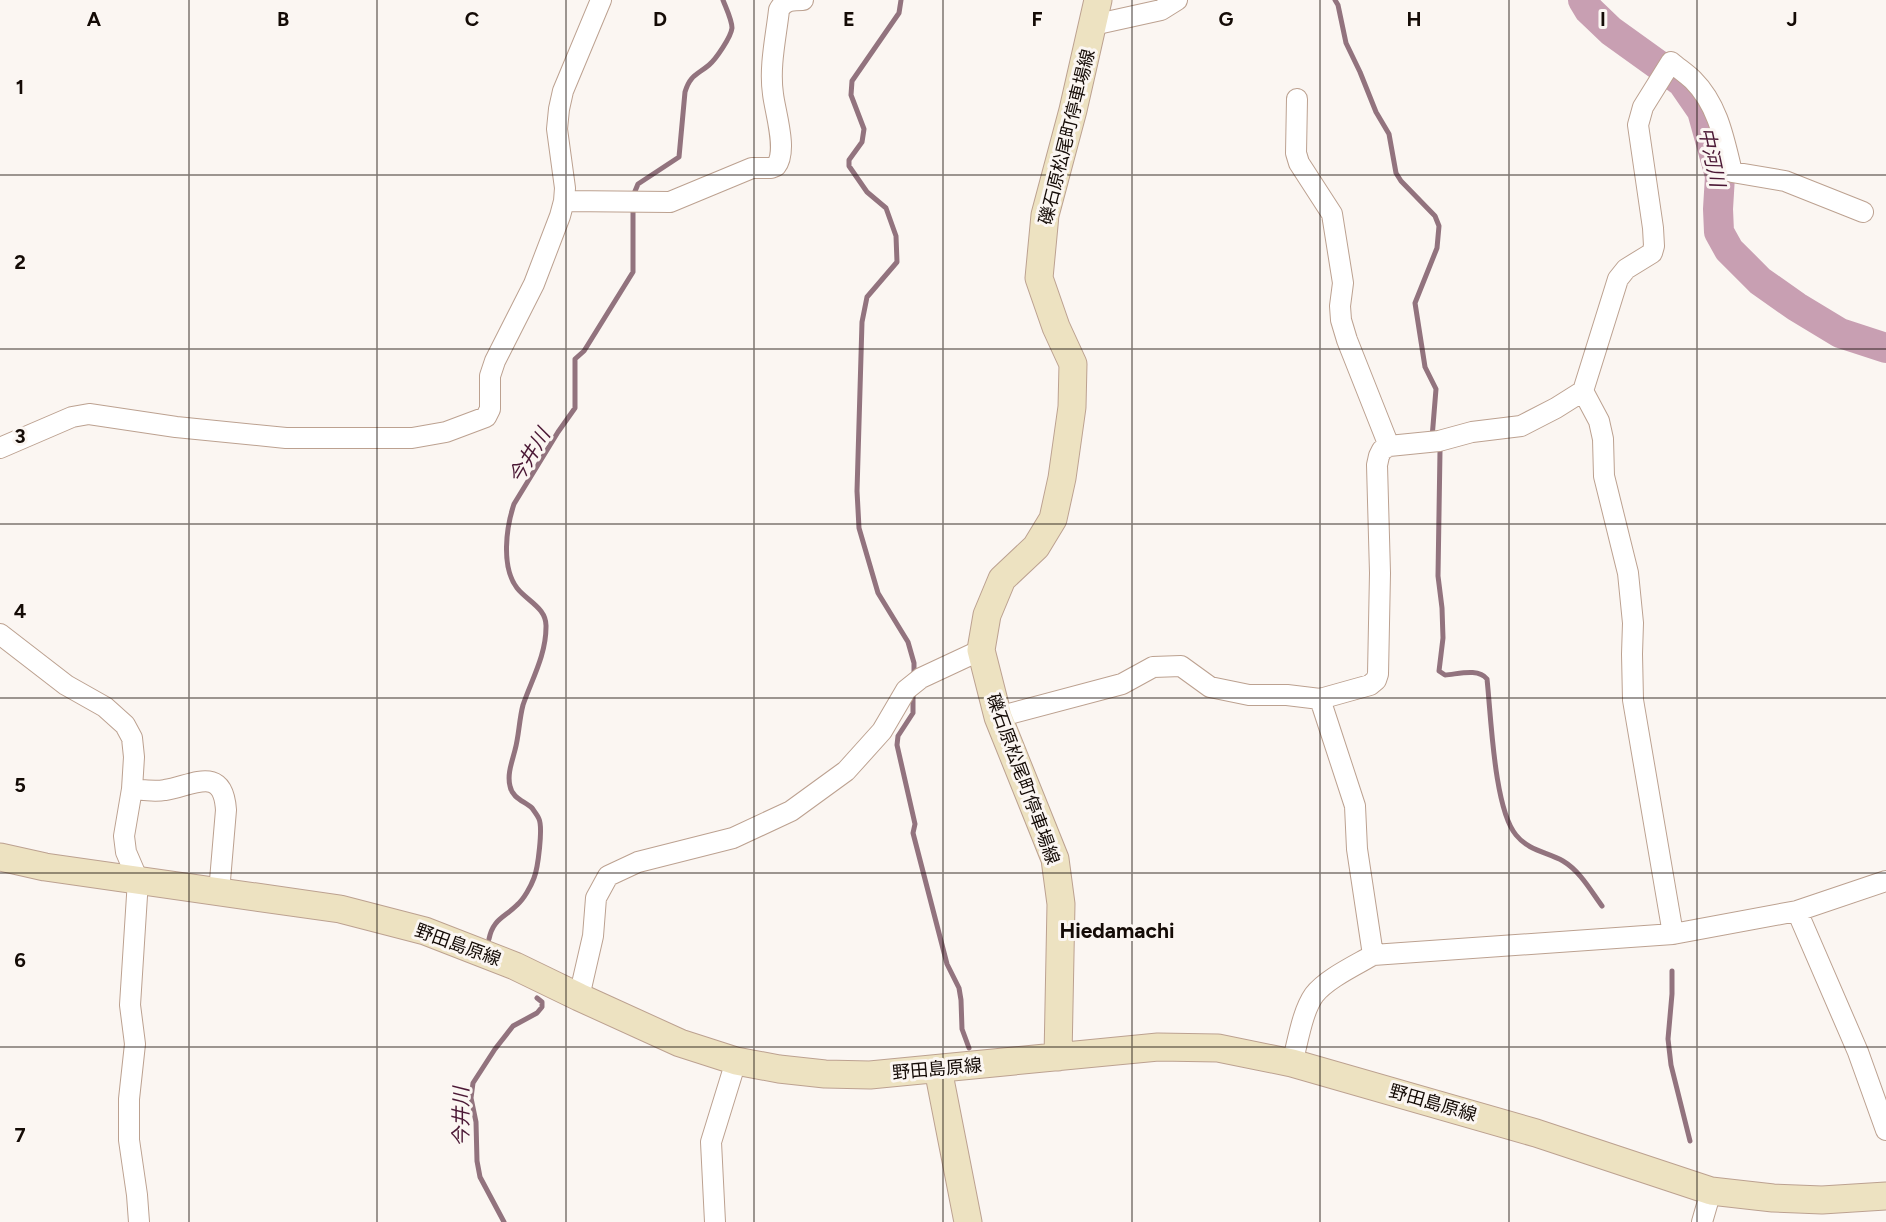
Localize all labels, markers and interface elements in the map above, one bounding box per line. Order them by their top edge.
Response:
text: A [87,7,102,31]
text: B [277,7,289,31]
text: C [465,7,479,31]
text: D [653,7,667,31]
text: E [843,7,855,31]
text: F [1031,7,1043,31]
text: G [1219,7,1234,31]
text: H [1407,7,1422,31]
text: I [1600,7,1606,31]
text: J [1786,7,1798,31]
street label: 礫石原松尾町停車場線 [1035,47,1099,227]
text: 1 [16,75,24,99]
water label: 中河川 [1694,125,1730,191]
text: 2 [14,250,26,274]
water label: 今井川 [503,422,556,488]
text: 3 [14,424,26,448]
text: 4 [14,599,27,623]
street label: 礫石原松尾町停車場線 [982,691,1064,867]
text: 5 [14,773,26,797]
district label: Hiedamachi [1059,918,1175,943]
street label: 野田島原線 [412,919,504,971]
text: 6 [14,948,26,972]
street label: 野田島原線 [891,1054,983,1084]
street label: 野田島原線 [1387,1080,1479,1126]
water label: 今井川 [449,1085,473,1147]
text: 7 [14,1123,26,1147]

